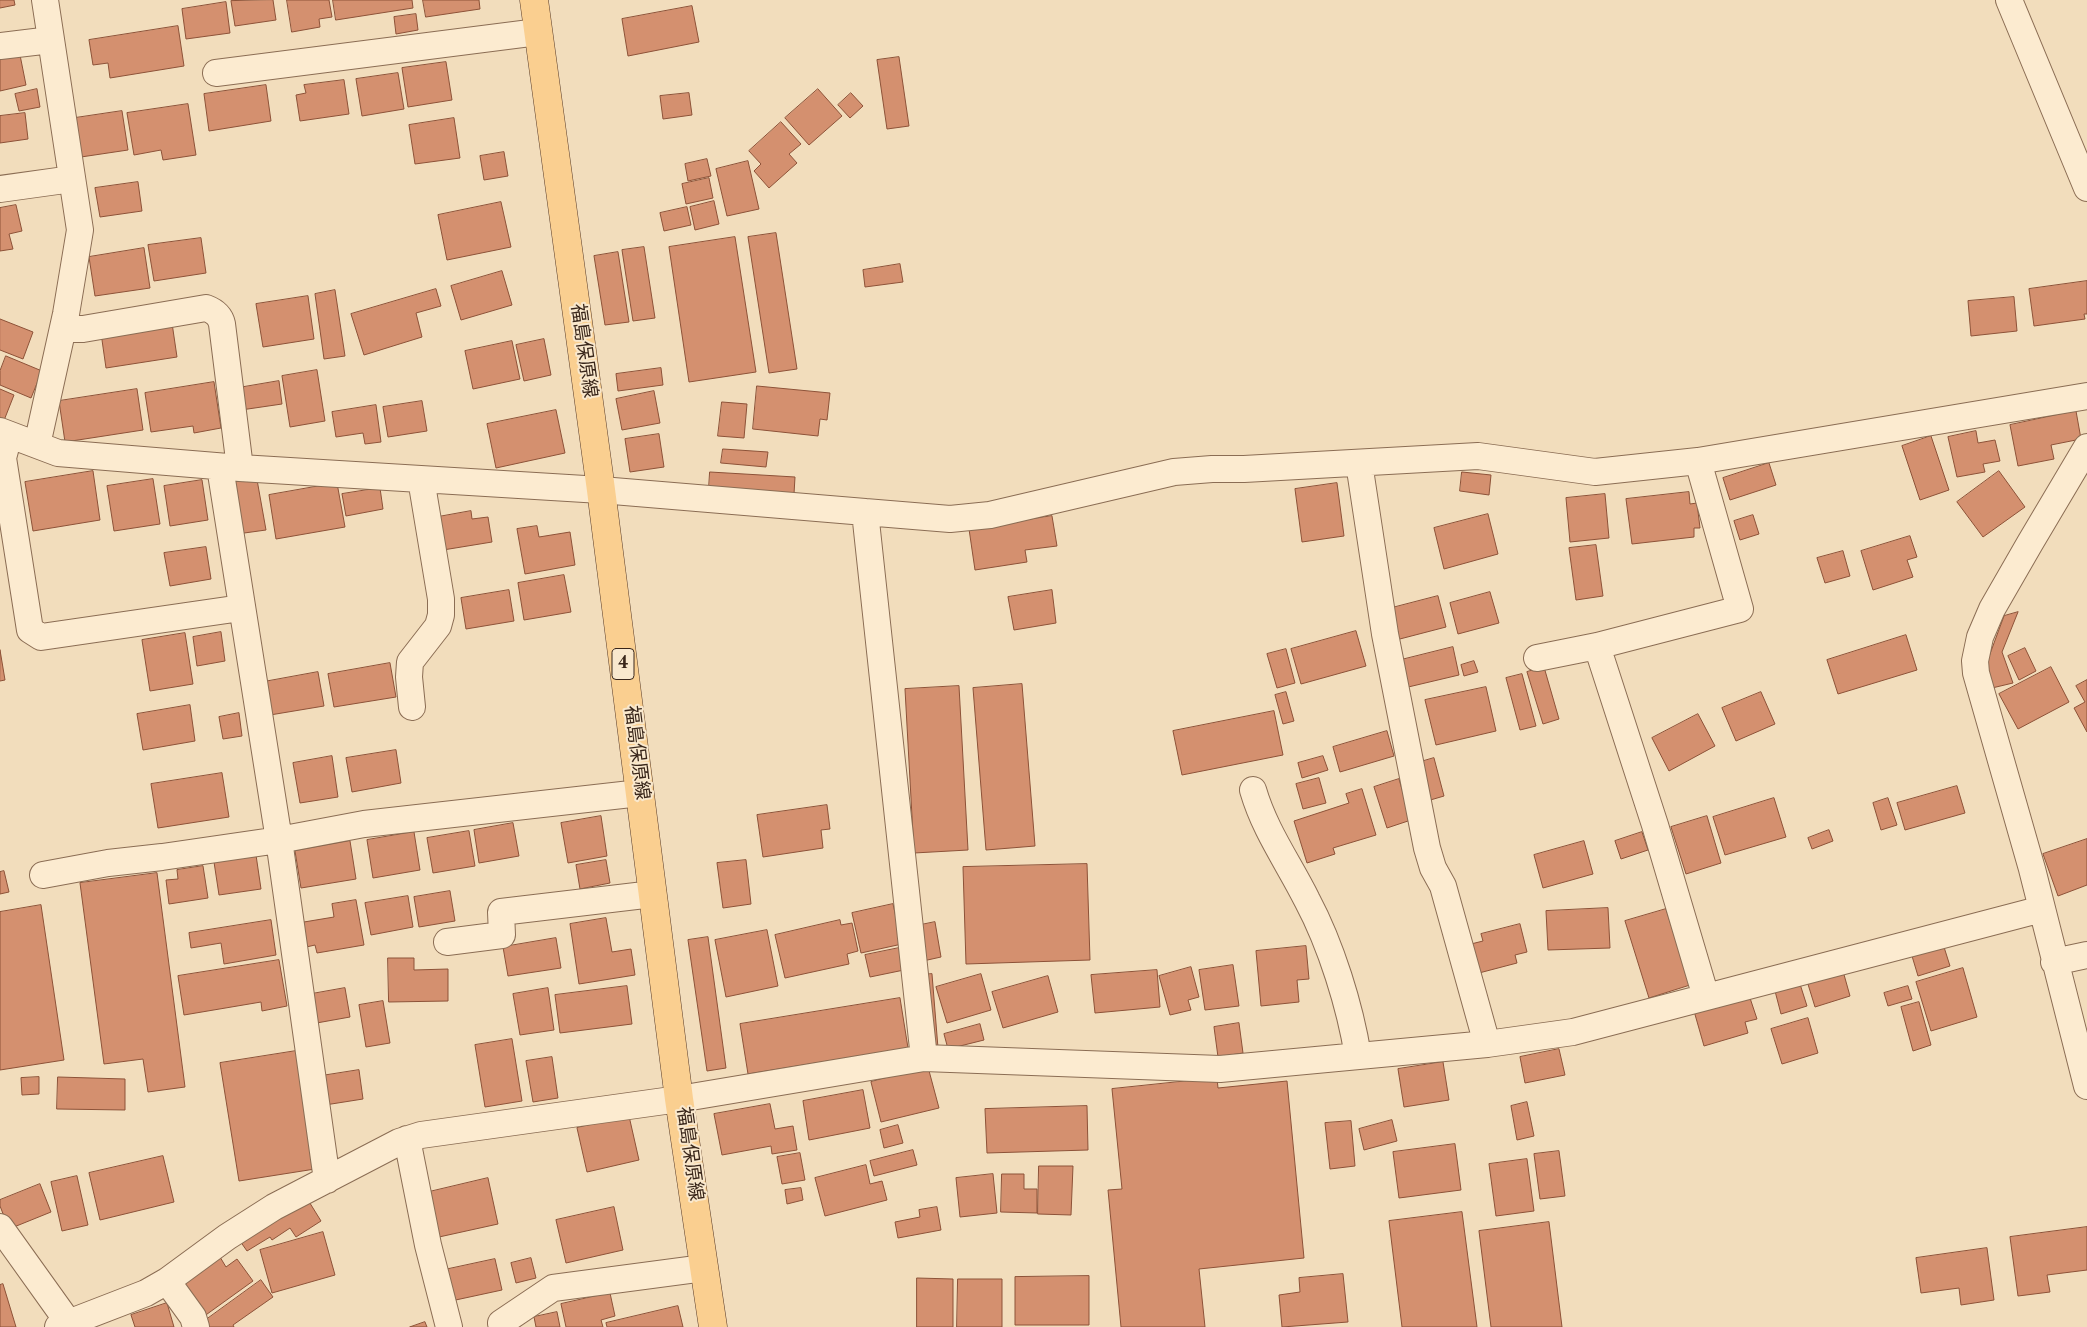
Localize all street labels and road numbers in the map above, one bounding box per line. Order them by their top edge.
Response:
street label: 福島保原線 [564,302,600,400]
road number: 4 [612,649,634,680]
street label: 福島保原線 [618,704,652,802]
street label: 福島保原線 [670,1105,706,1203]

